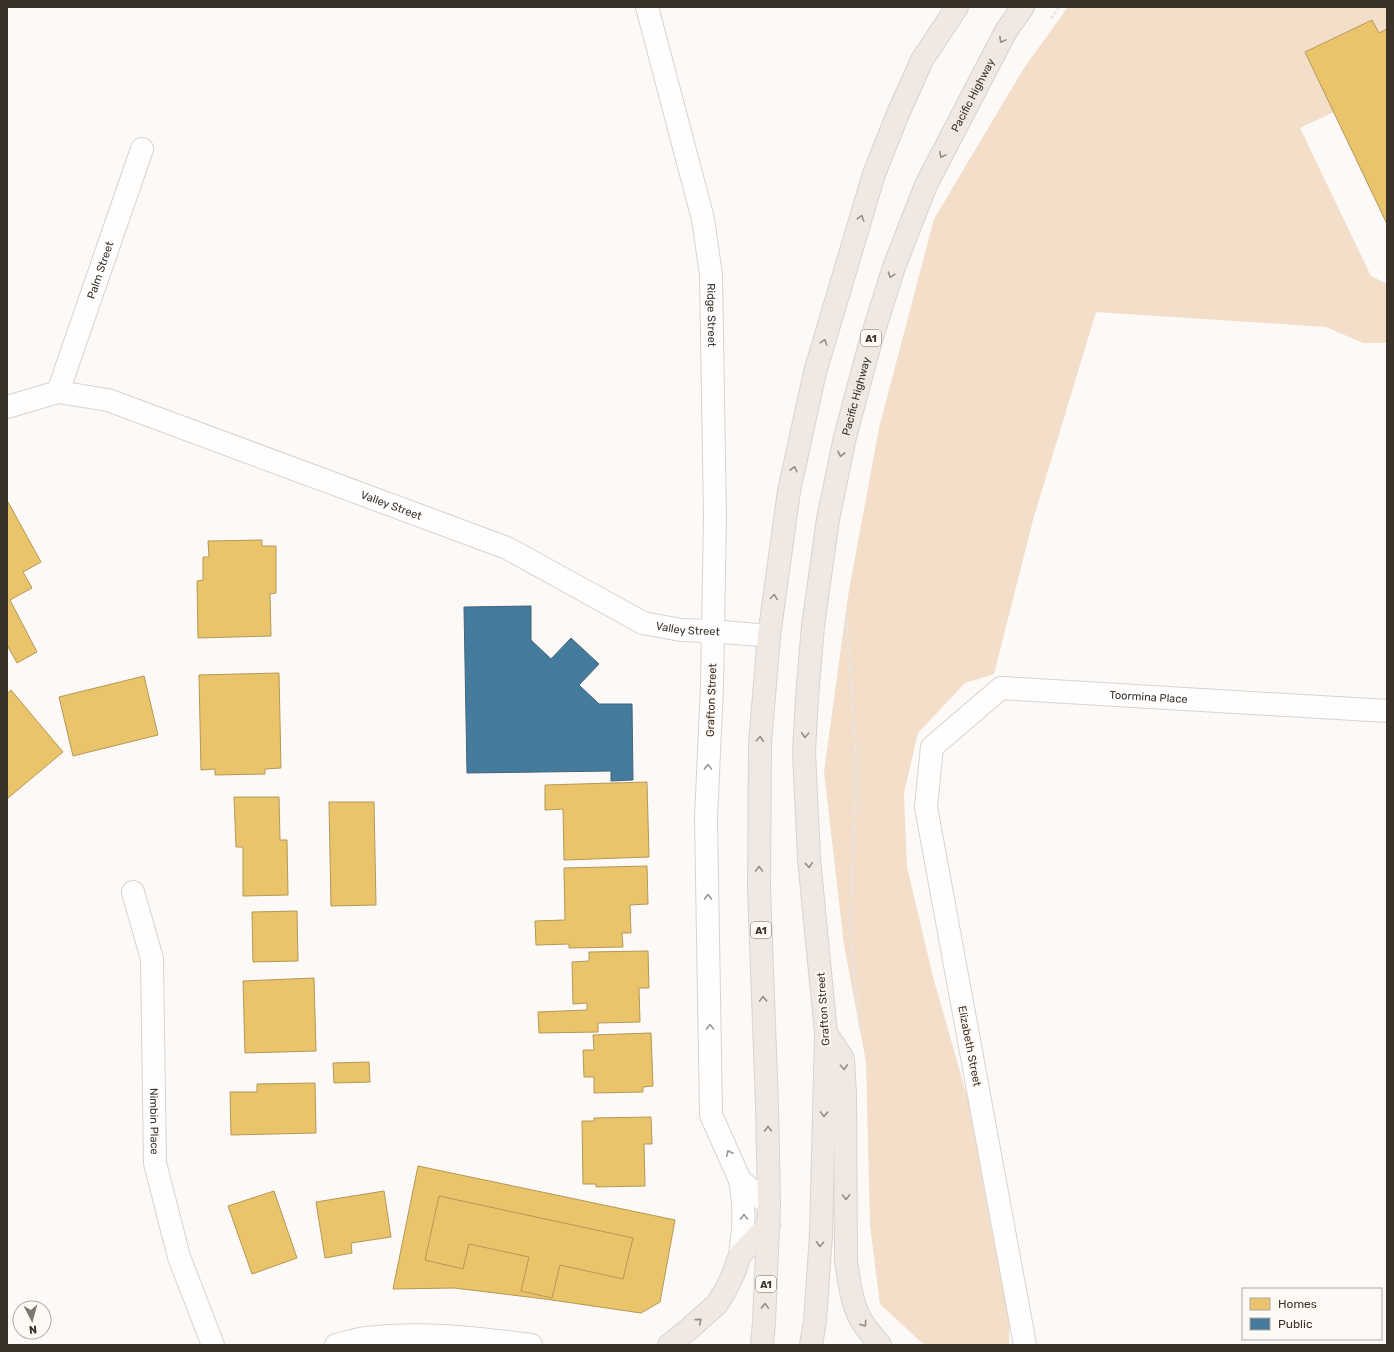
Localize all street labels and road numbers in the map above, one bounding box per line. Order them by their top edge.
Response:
street label: Pacific Highway [949,56,998,134]
street label: Palm Street [85,239,117,301]
street label: Ridge Street [704,283,718,348]
road number: A1 [861,330,881,346]
street label: Pacific Highway [840,355,873,437]
street label: Valley Street [359,488,424,523]
street label: Valley Street [655,619,721,639]
street label: Grafton Street [704,662,719,737]
street label: Toormina Place [1109,688,1188,706]
road number: A1 [751,922,771,938]
street label: Grafton Street [814,971,833,1046]
street label: Elizabeth Street [955,1005,984,1088]
street label: Nimbin Place [147,1088,161,1155]
road number: A1 [756,1276,776,1292]

